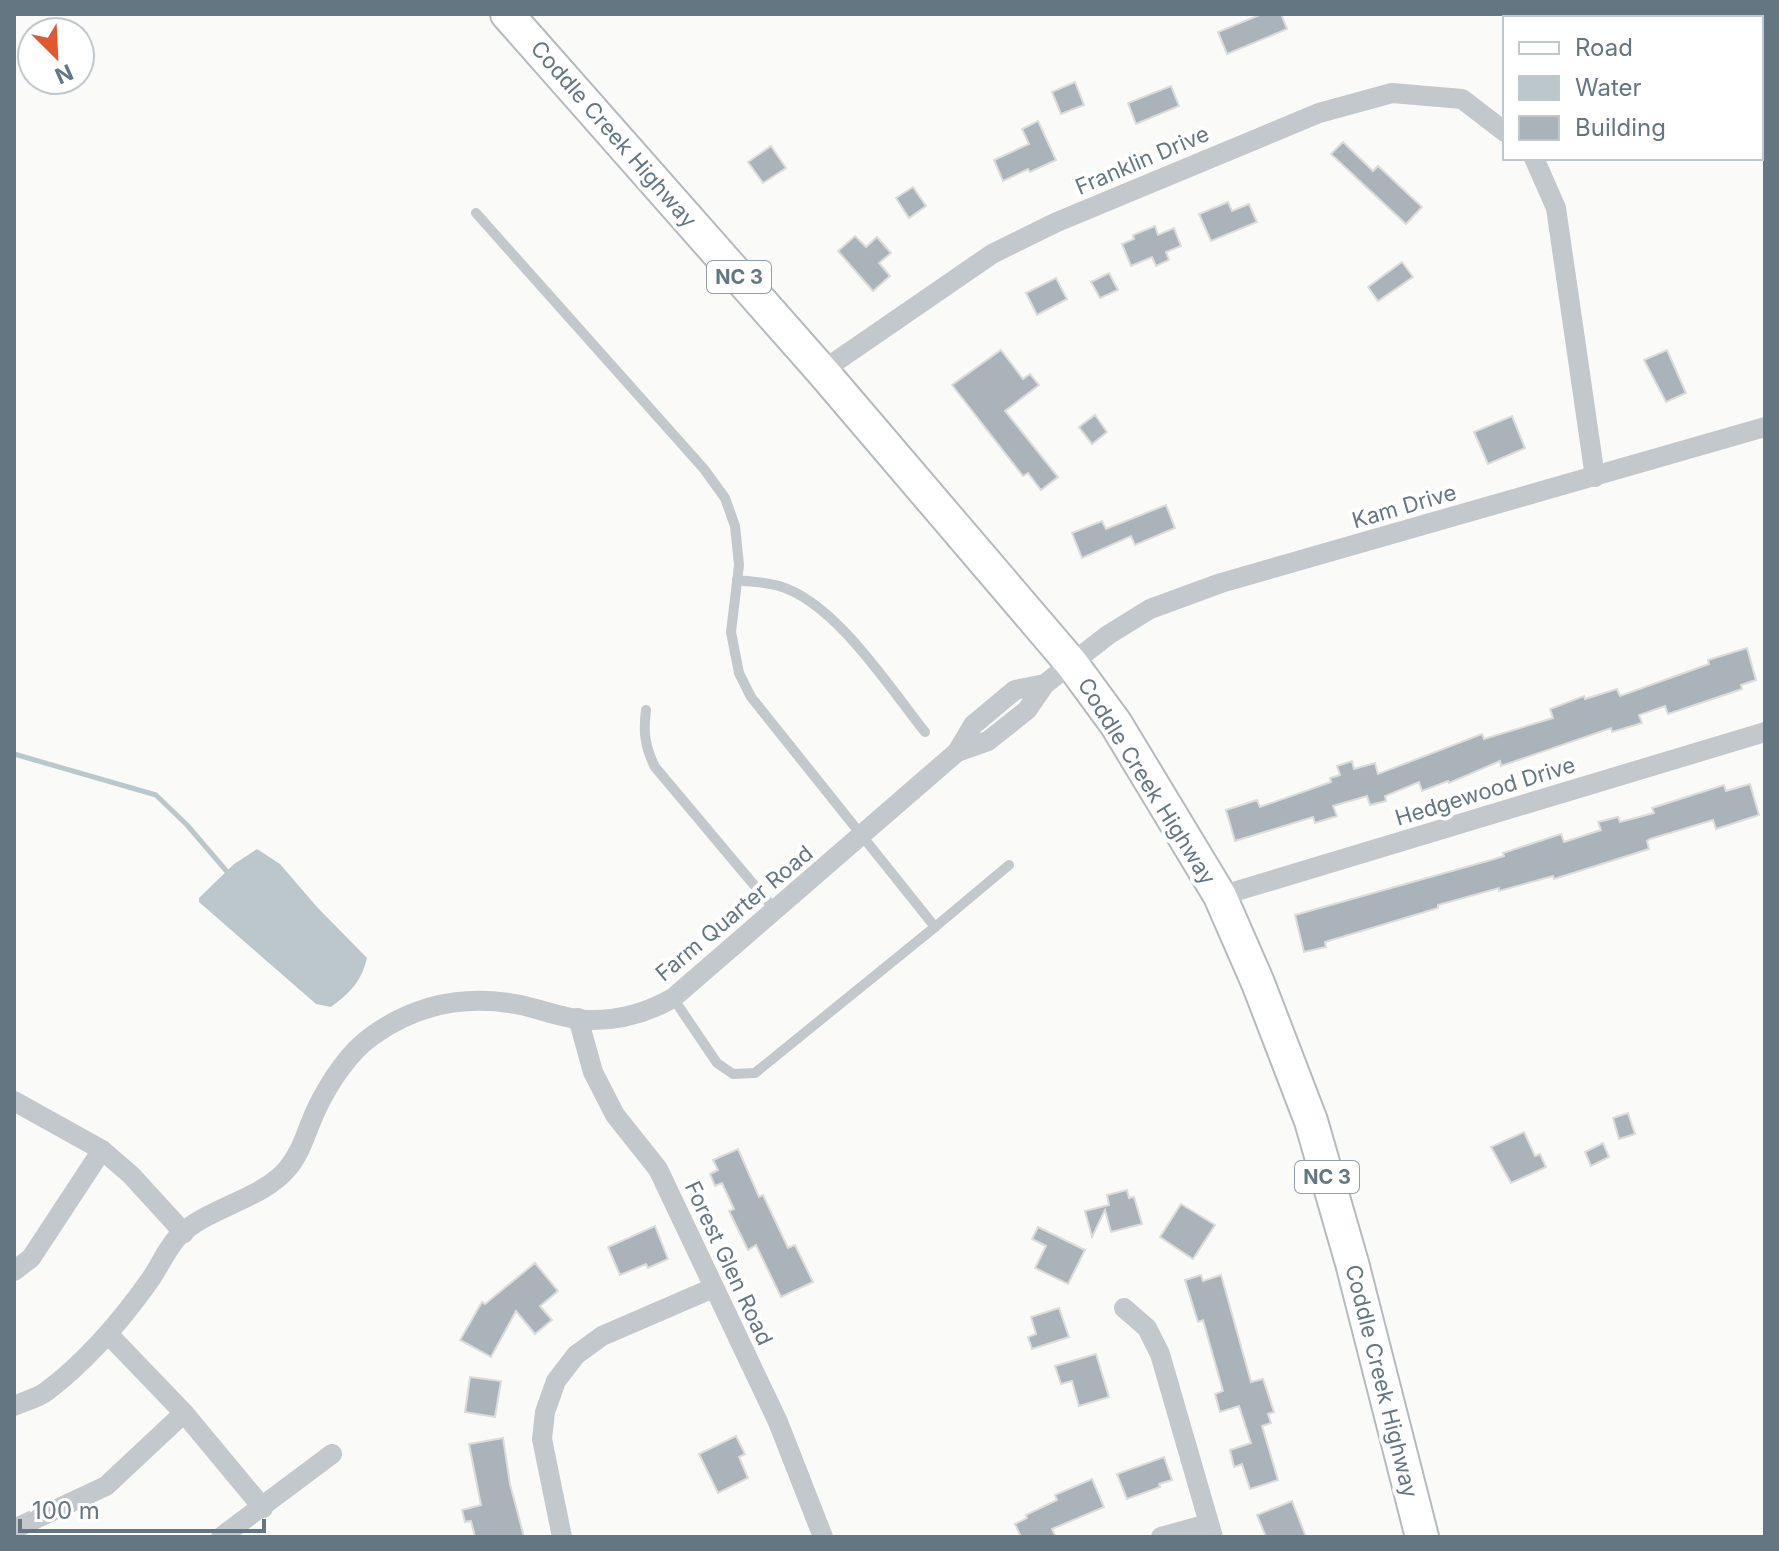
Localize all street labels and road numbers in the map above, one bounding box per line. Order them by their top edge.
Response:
street label: Coddle Creek Highway [526,35,702,233]
street label: Franklin Drive [1071,120,1213,200]
road number: NC 3 [707,261,771,293]
street label: Kam Drive [1349,479,1459,533]
street label: Coddle Creek Highway [1073,673,1221,889]
street label: Hedgewood Drive [1392,751,1578,831]
street label: Farm Quarter Road [650,840,818,986]
road number: NC 3 [1295,1161,1359,1193]
street label: Forest Glen Road [680,1177,778,1349]
street label: Coddle Creek Highway [1340,1262,1424,1500]

